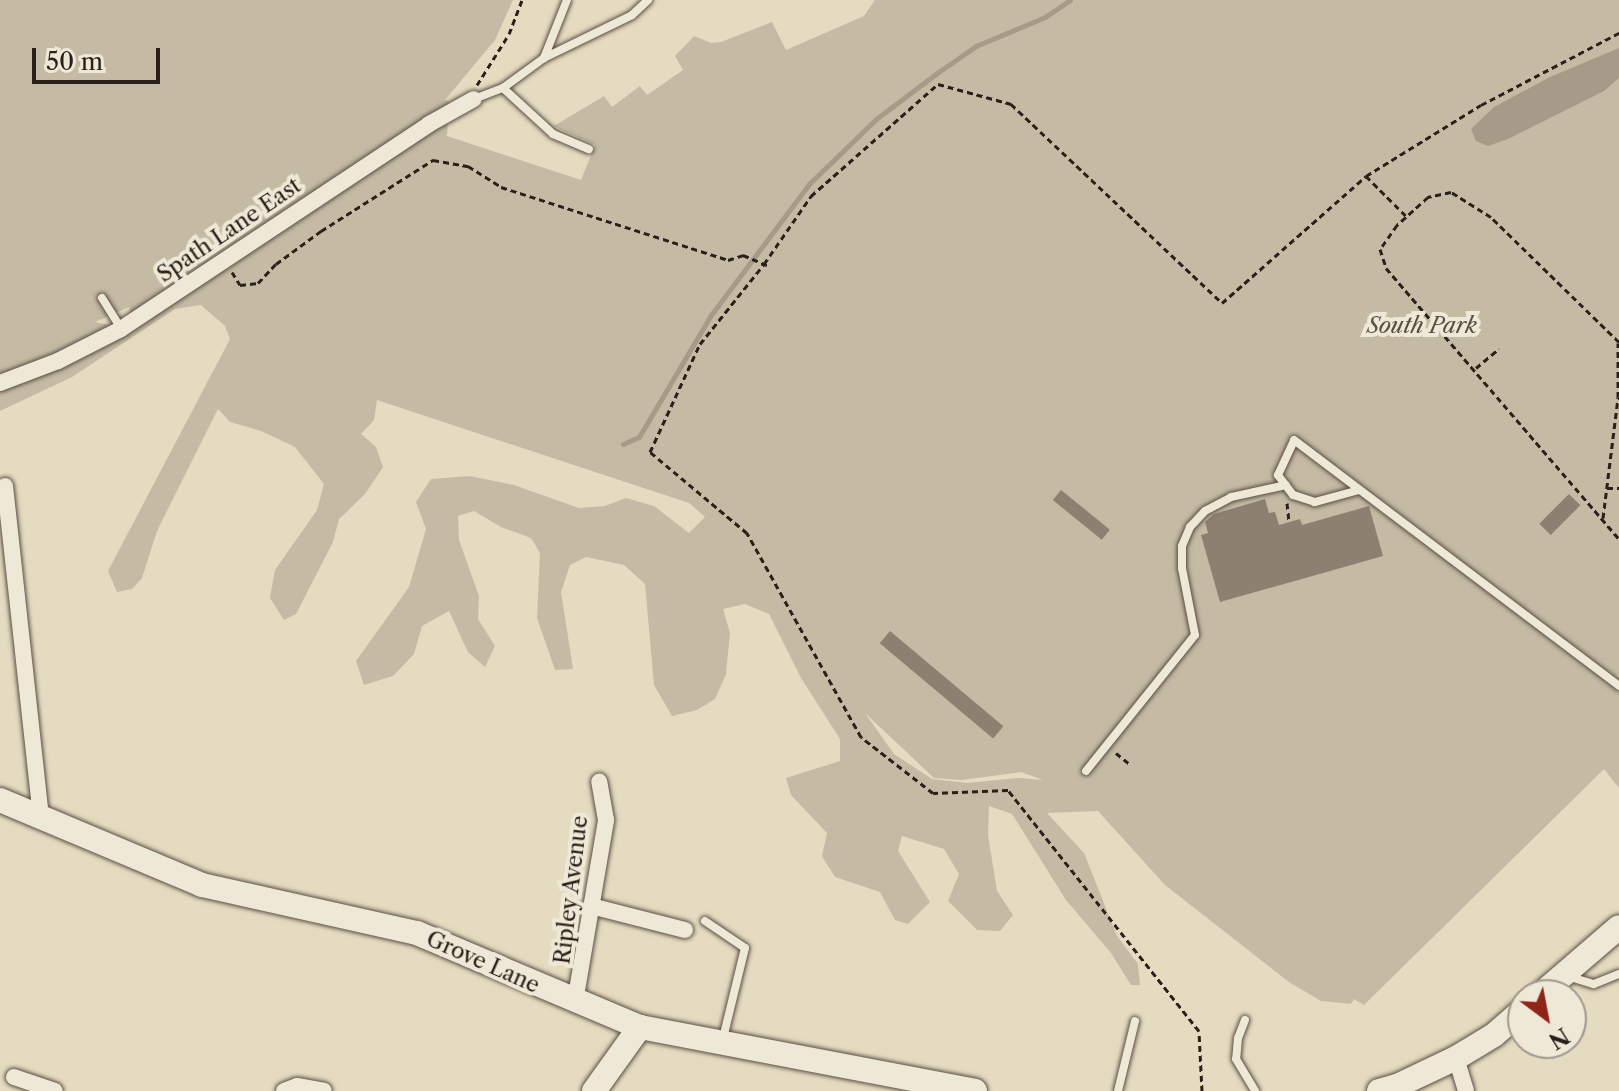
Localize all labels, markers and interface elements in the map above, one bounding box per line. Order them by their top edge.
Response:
scale bar [36,32,164,82]
text: 50 m [46,47,103,76]
street label: Spath Lane East [152,172,306,288]
park label: South Park [1367,313,1477,339]
street label: Ripley Avenue [549,813,593,967]
street label: Grove Lane [422,925,544,999]
north arrow [1507,979,1587,1059]
text: N [1544,1022,1574,1055]

